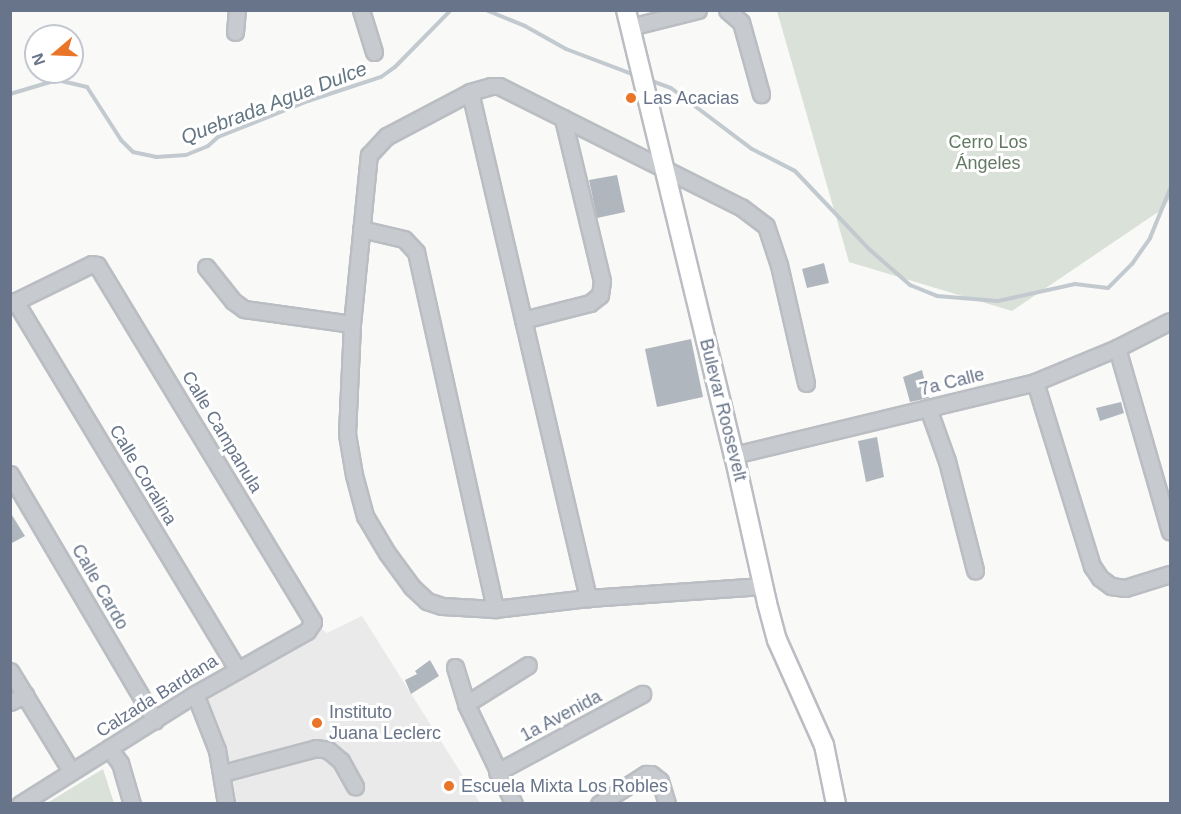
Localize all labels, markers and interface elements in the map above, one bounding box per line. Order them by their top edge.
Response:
north arrow [24,24,84,84]
text: N [28,51,48,68]
water label: Quebrada Agua Dulce [177,56,371,150]
place label: Las Acacias [643,87,740,109]
marker: Las Acacias [624,91,638,105]
park label: Cerro Los Ángeles [948,132,1028,174]
street label: Bulevar Roosevelt [695,337,751,483]
street label: 7a Calle [917,364,987,400]
street label: Calle Campanula [177,367,267,497]
street label: Calle Coralina [105,421,181,529]
street label: Calle Cardo [67,540,133,634]
street label: Calzada Bardana [92,650,222,742]
street label: 1a Avenida [516,685,606,747]
place label: Instituto Juana Leclerc [329,702,441,744]
marker: Instituto Juana Leclerc [310,716,324,730]
place label: Escuela Mixta Los Robles [461,775,668,797]
marker: Escuela Mixta Los Robles [442,779,456,793]

